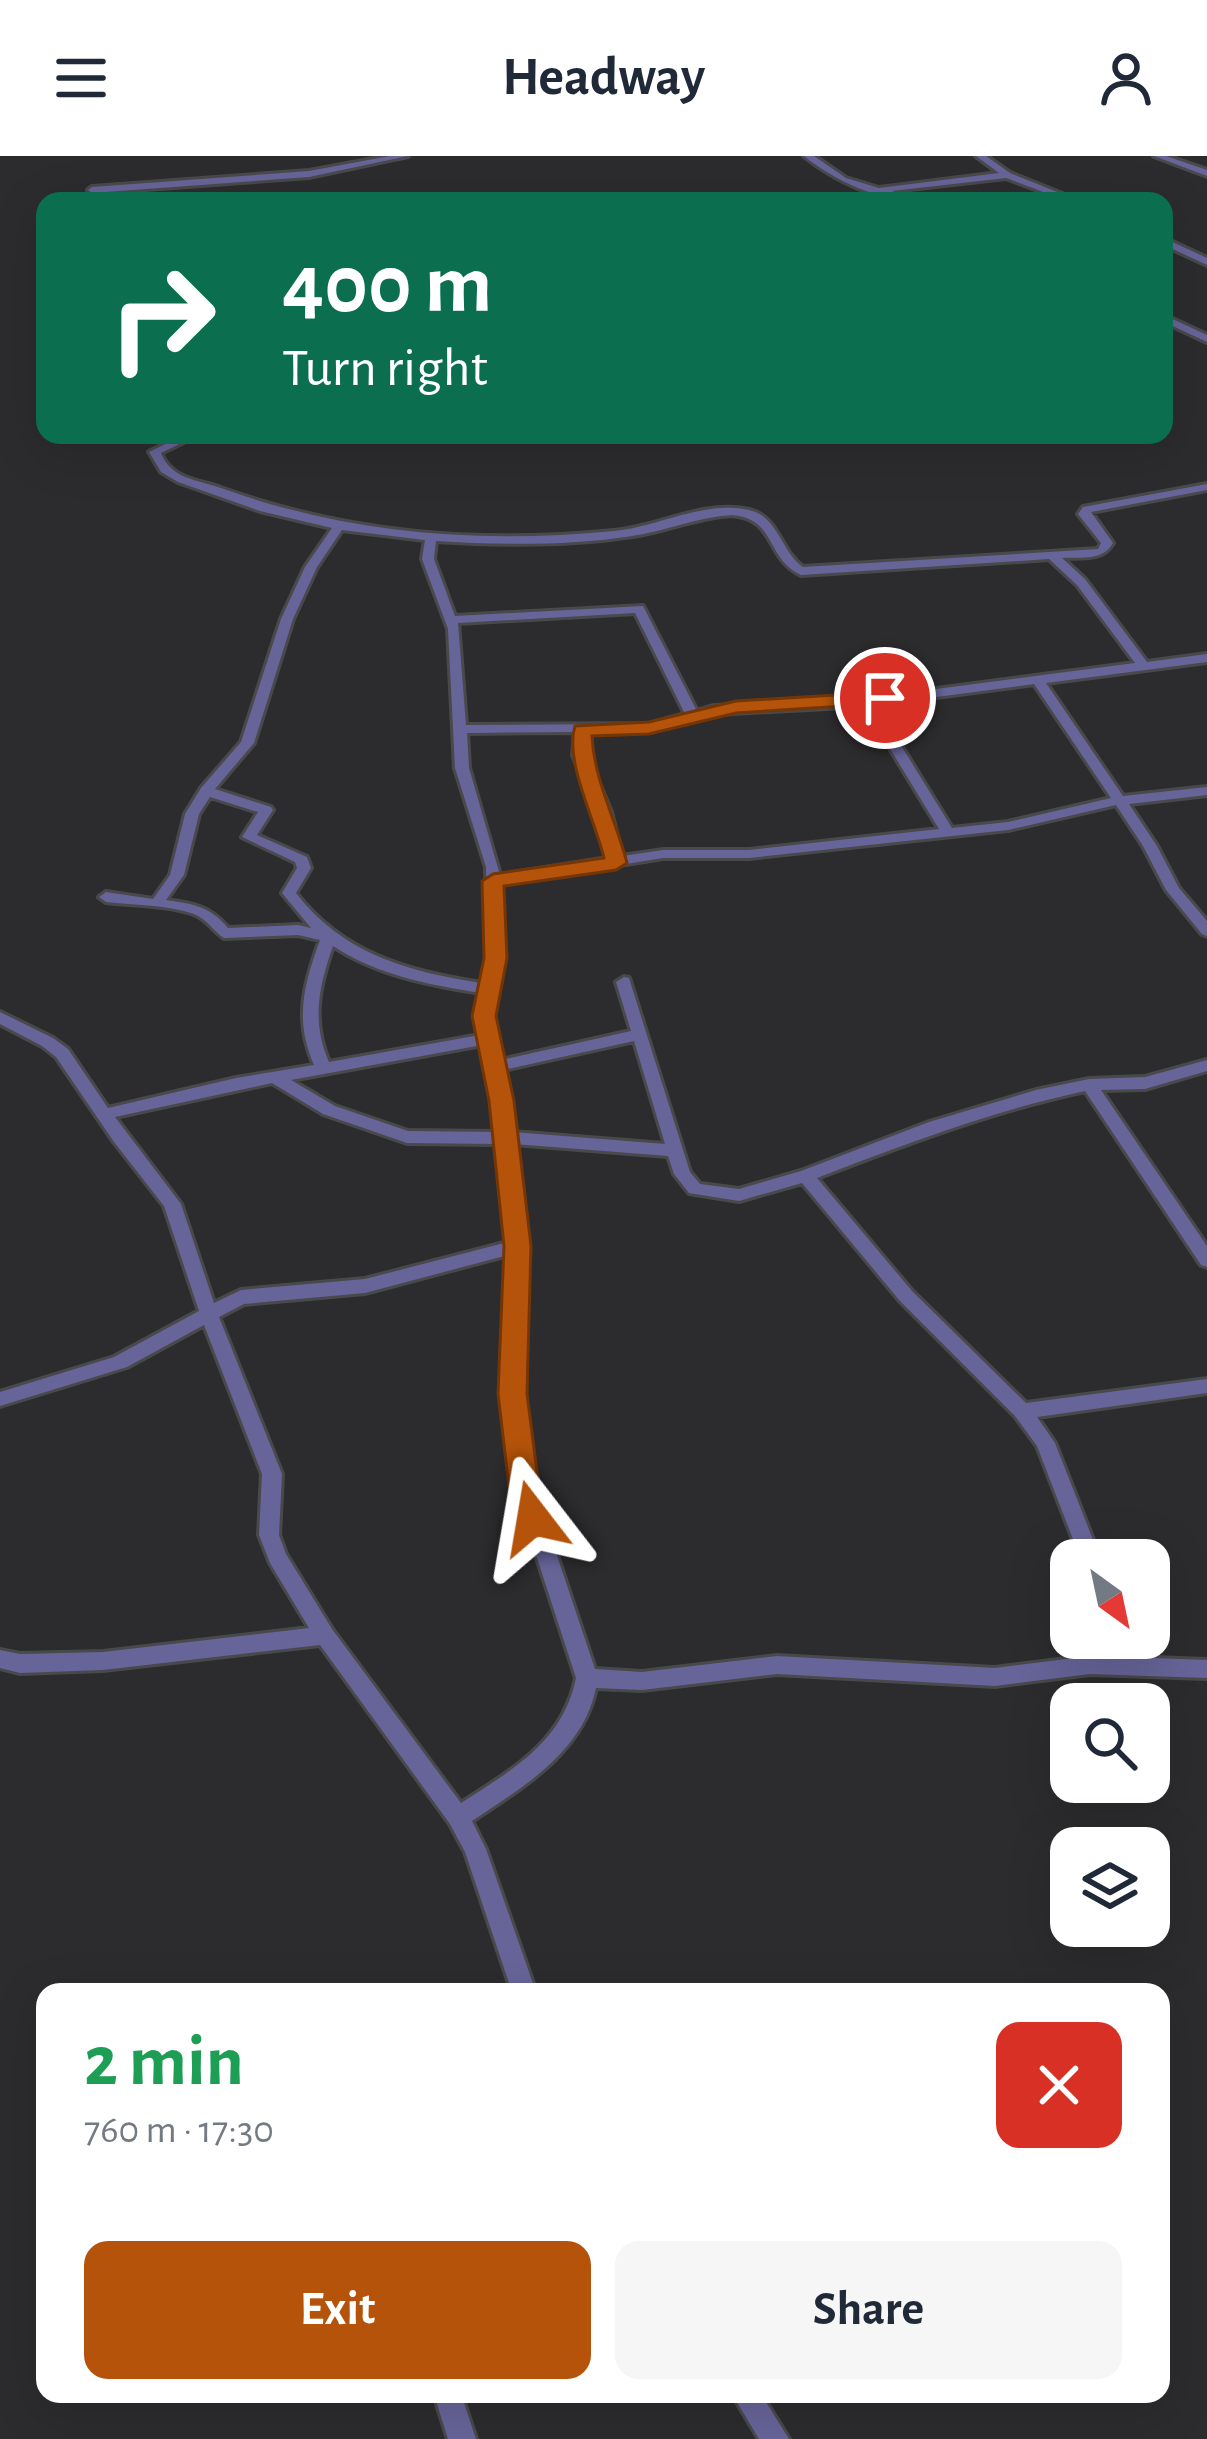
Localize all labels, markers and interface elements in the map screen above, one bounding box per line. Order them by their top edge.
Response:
icon: menu [48,45,114,111]
icon: person [1093,45,1159,111]
text: Headway [502,51,705,105]
icon: right [84,240,240,396]
text: 400 m [282,244,492,328]
text: Turn right [282,342,488,396]
pin [834,647,936,749]
icon: arrive [852,665,918,731]
position arrow [470,1455,596,1581]
north arrow [1050,1539,1170,1659]
map controls [1050,1539,1170,1947]
button: search [1050,1683,1170,1803]
button: layers [1050,1827,1170,1947]
button: close [996,2022,1122,2148]
text: 2 min [84,2026,244,2098]
text: 760 m · 17:30 [84,2111,274,2150]
button: Exit [84,2241,591,2379]
button: Share [615,2241,1122,2379]

